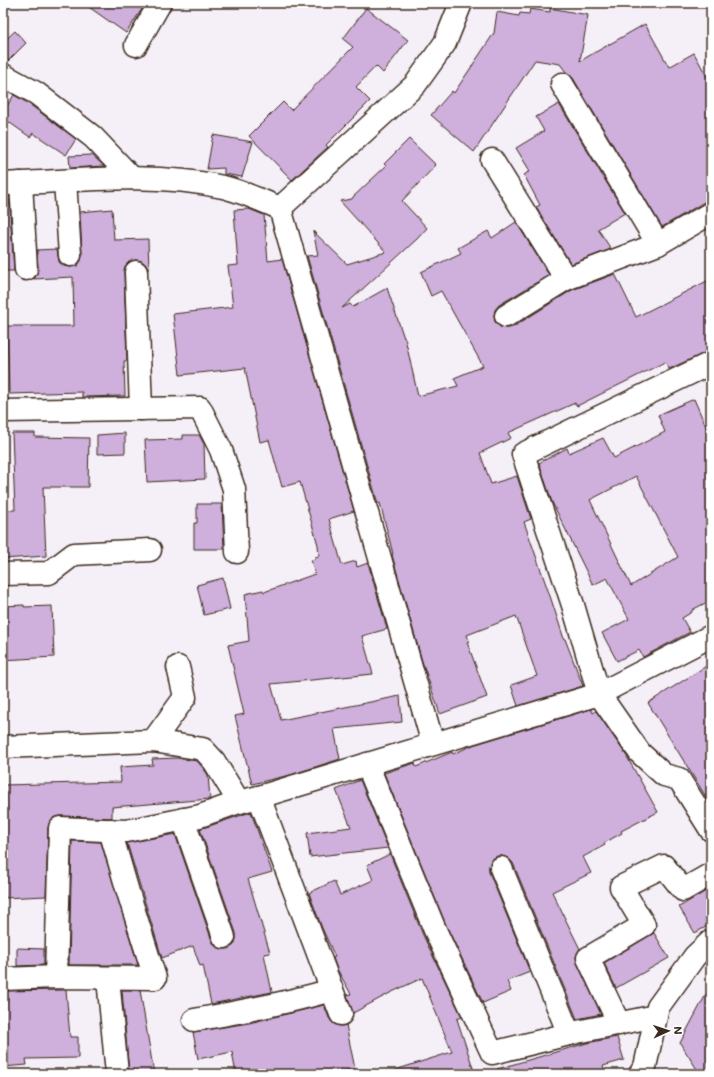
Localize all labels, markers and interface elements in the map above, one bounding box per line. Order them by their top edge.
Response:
north arrow [648,1011,688,1051]
text: N [671,1026,686,1035]

